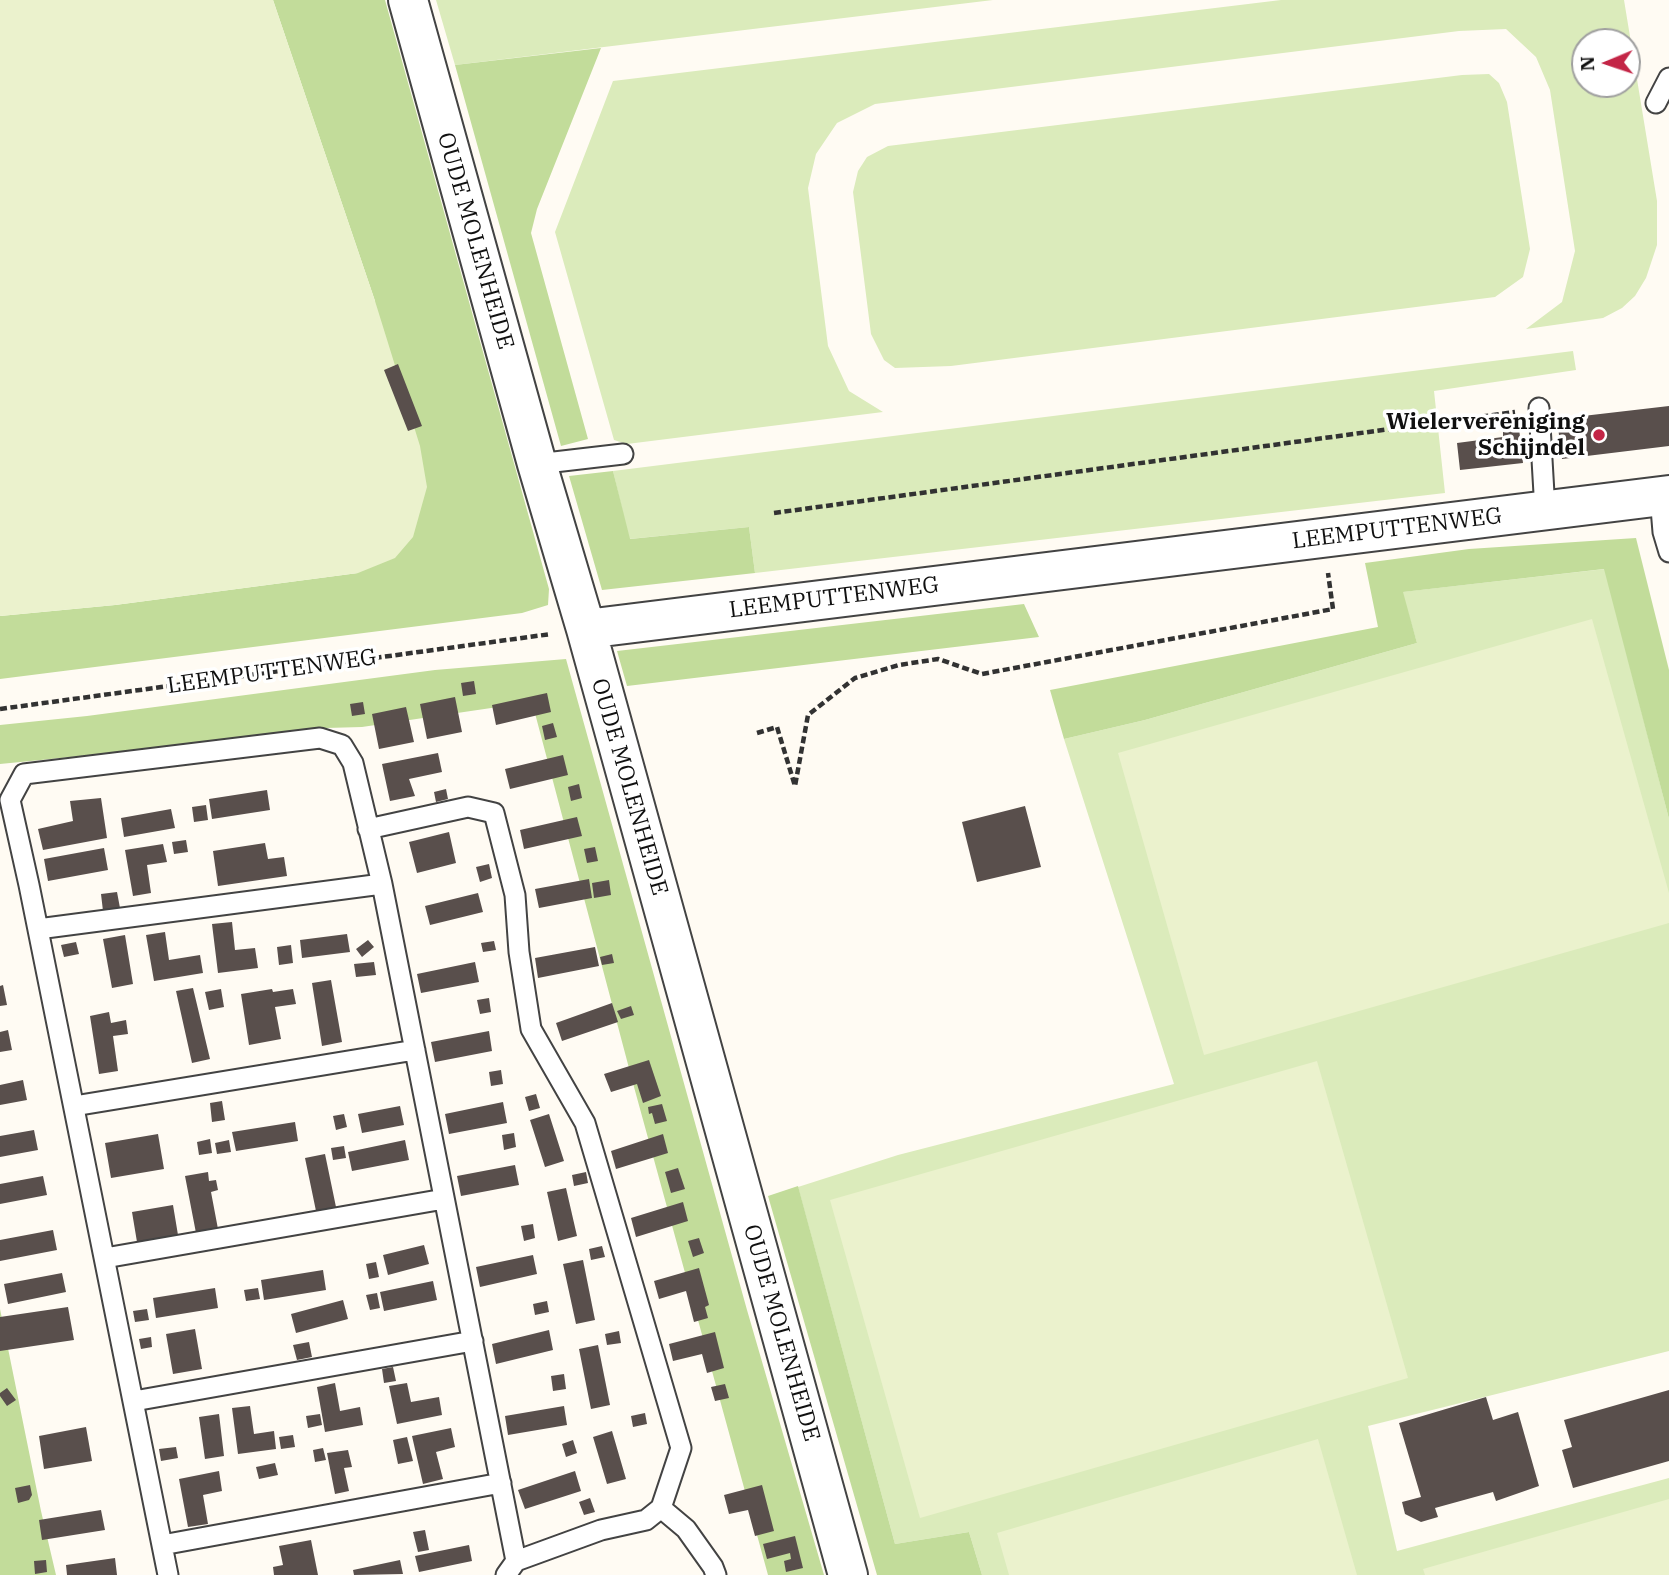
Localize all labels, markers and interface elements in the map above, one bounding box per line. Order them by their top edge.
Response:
north arrow [1571,28,1641,98]
text: N [1575,56,1599,72]
street label: OUDE MOLENHEIDE [431,129,519,353]
place label: Wielervereniging Schijndel [1386,408,1585,462]
marker: Wielervereniging Schijndel [1591,427,1607,443]
street label: LEEMPUTTENWEG [1290,502,1504,556]
street label: LEEMPUTTENWEG [727,571,941,625]
street label: LEEMPUTTENWEG [165,644,379,700]
street label: OUDE MOLENHEIDE [585,675,673,899]
street label: OUDE MOLENHEIDE [737,1221,825,1445]

